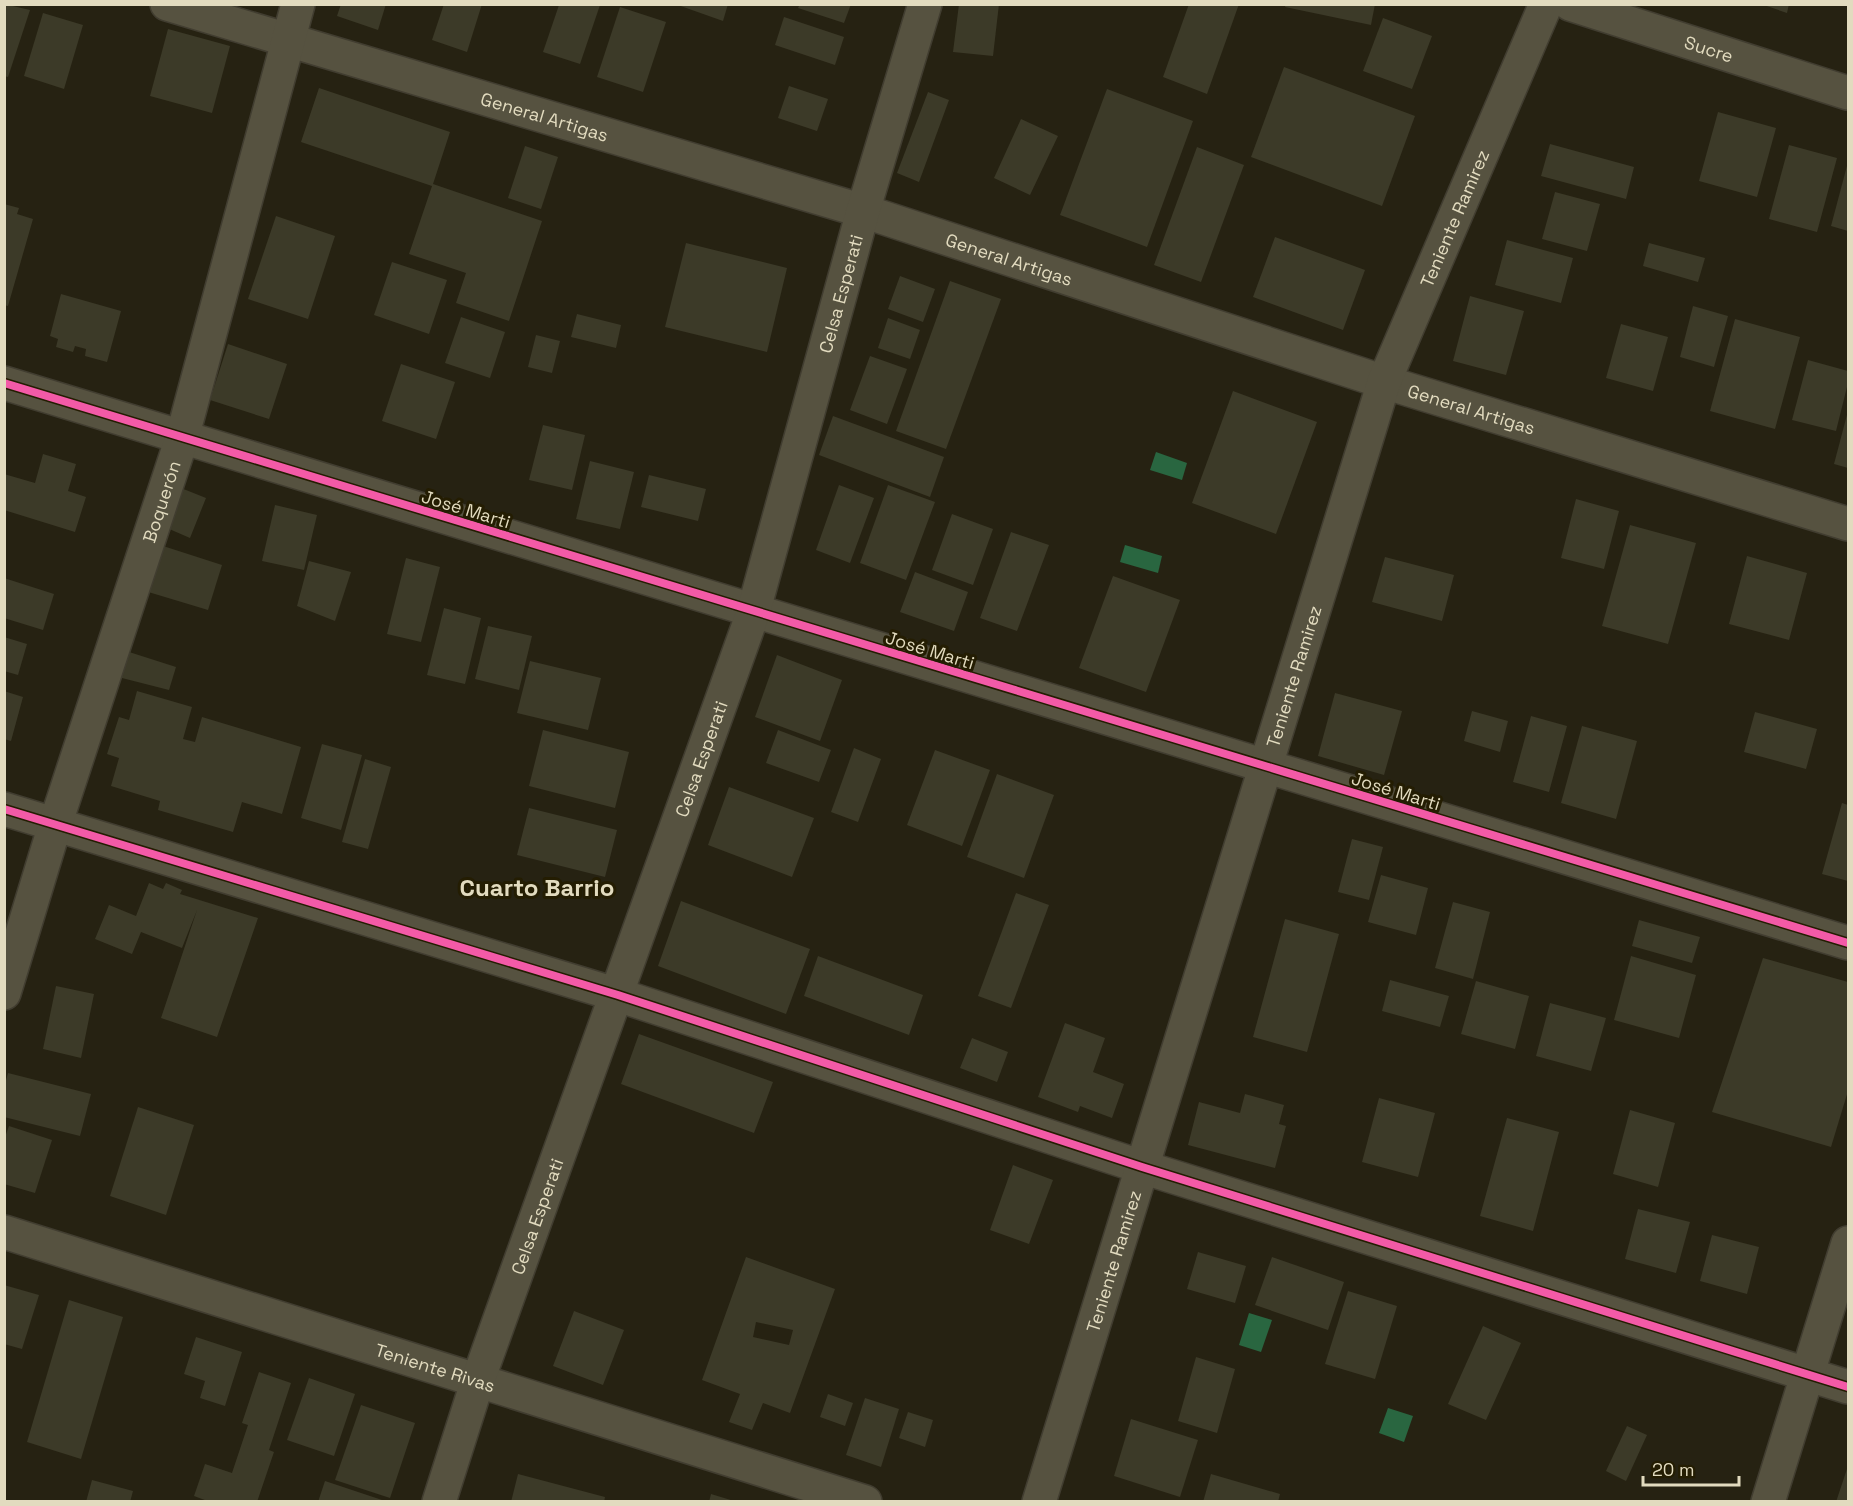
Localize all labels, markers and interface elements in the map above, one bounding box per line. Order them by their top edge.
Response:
street label: Sucre [1682,30,1736,67]
street label: General Artigas [478,86,611,146]
street label: Teniente Ramirez [1415,146,1494,291]
street label: General Artigas [943,227,1076,291]
street label: Celsa Esperati [813,232,868,355]
street label: General Artigas [1405,378,1538,439]
street label: Boquerón [137,458,185,545]
street label: José Marti [419,485,513,533]
street label: Teniente Ramirez [1261,602,1326,750]
street label: José Marti [883,626,977,674]
street label: Celsa Esperati [669,698,732,820]
street label: José Marti [1349,767,1443,815]
district label: Cuarto Barrio [460,872,614,903]
street label: Celsa Esperati [505,1155,568,1278]
street label: Teniente Ramirez [1080,1187,1146,1335]
street label: Teniente Rivas [372,1338,498,1397]
scale bar [1643,1449,1739,1487]
text: 20 m [1652,1458,1695,1481]

